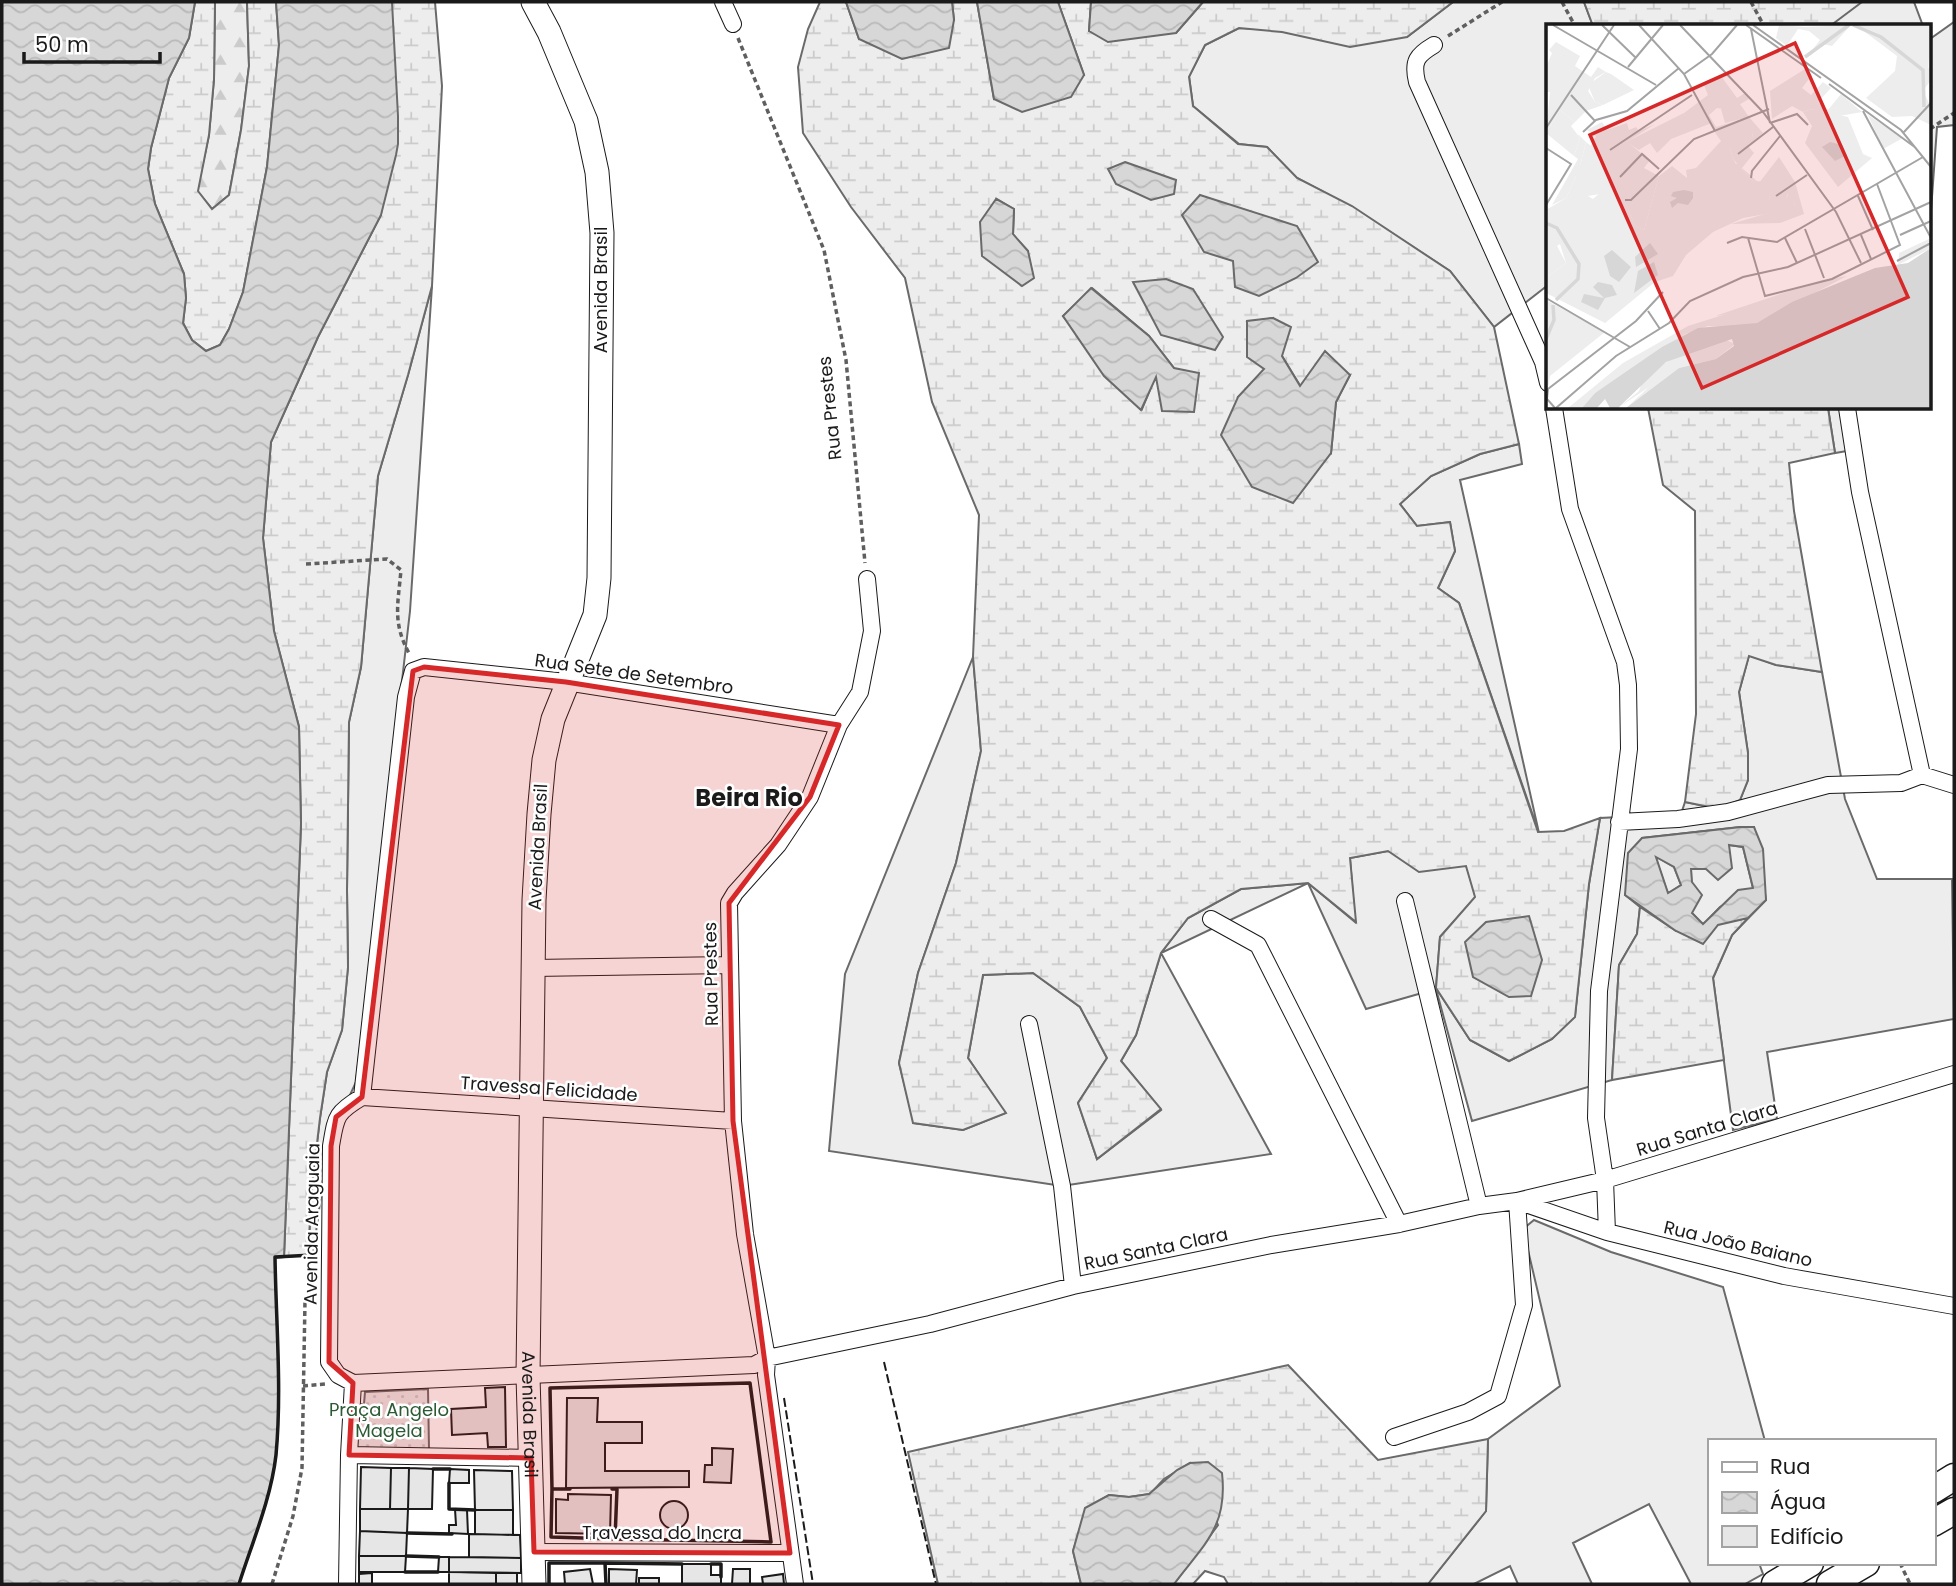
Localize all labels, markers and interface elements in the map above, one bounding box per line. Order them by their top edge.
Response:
scale bar [24,21,161,65]
inset map [1546,24,1932,410]
text: 50 m [35,30,89,59]
street label: Avenida Brasil [588,227,613,353]
street label: Rua Prestes [812,355,847,461]
street label: Rua Sete de Setembro [533,647,735,700]
district label: Beira Rio [695,781,803,814]
street label: Avenida Brasil [522,783,553,911]
street label: Rua Prestes [697,922,724,1026]
street label: Travessa Felicidade [460,1070,639,1107]
street label: Rua Santa Clara [1633,1095,1781,1162]
street label: Avenida Araguaia [298,1143,325,1305]
street label: Rua João Baiano [1661,1214,1815,1273]
street label: Rua Santa Clara [1082,1221,1230,1276]
street label: Avenida Brasil [516,1351,544,1478]
park label: Praça Angelo Magela [329,1397,449,1443]
legend [1708,1439,1935,1565]
text: Rua [1770,1452,1810,1481]
text: Água [1770,1487,1826,1516]
street label: Travessa do Incra [582,1520,742,1545]
text: Edifício [1770,1522,1844,1551]

